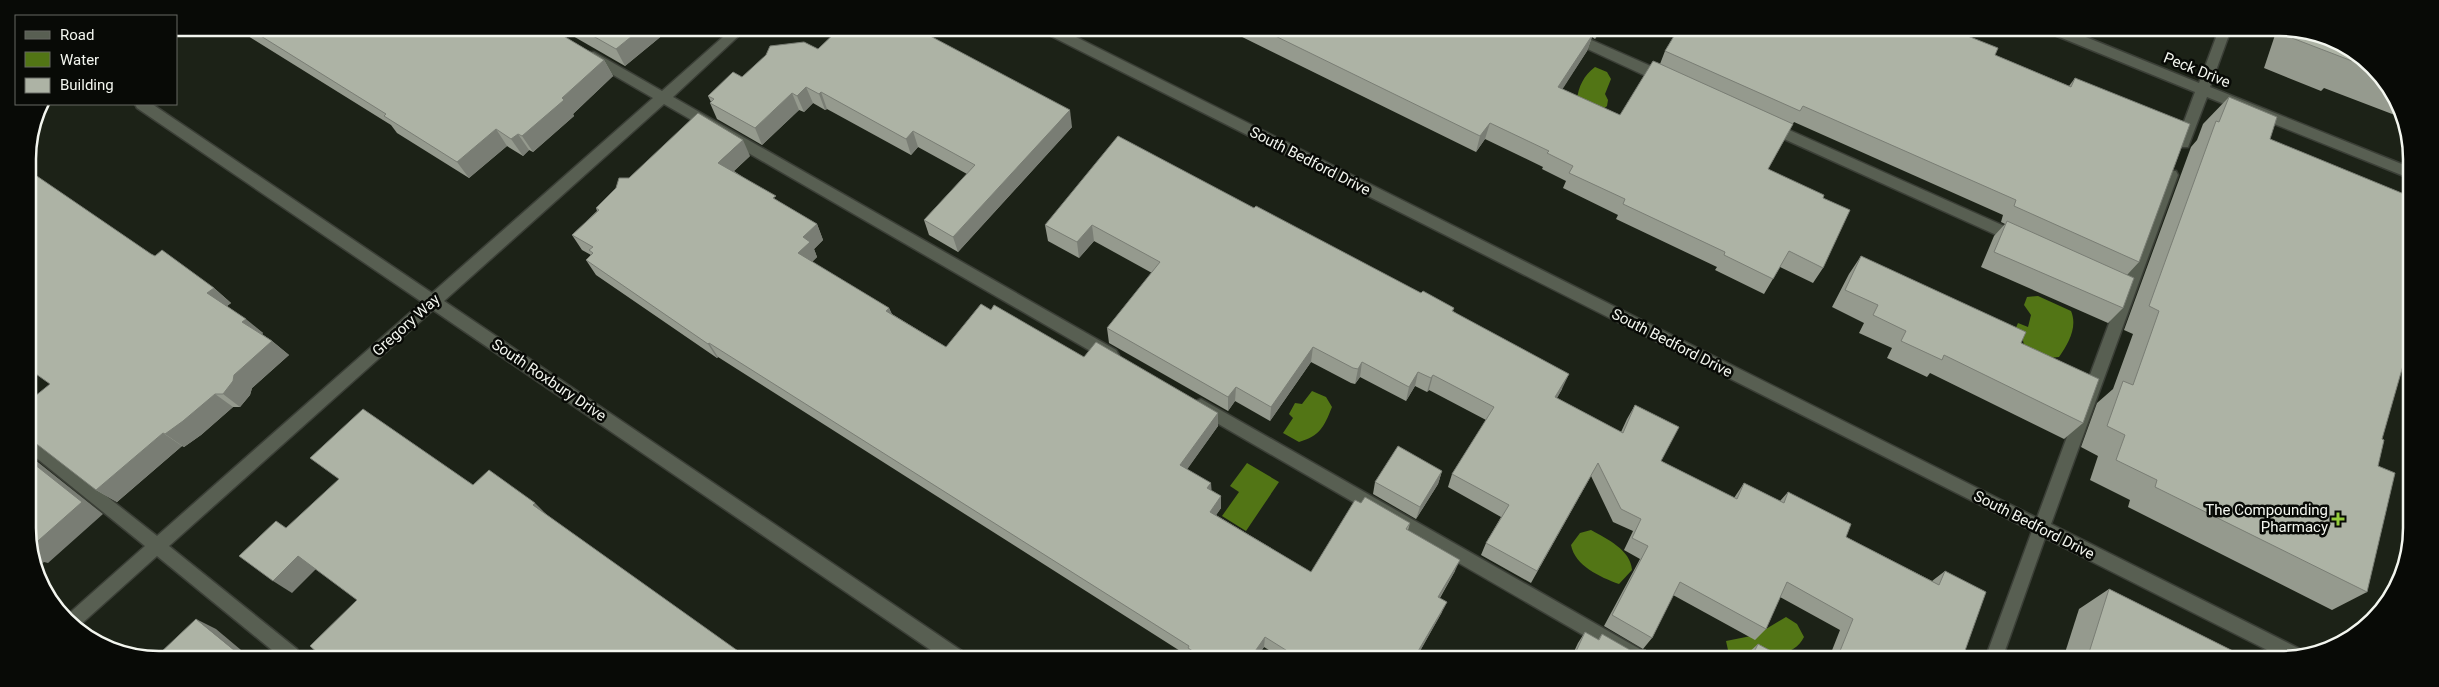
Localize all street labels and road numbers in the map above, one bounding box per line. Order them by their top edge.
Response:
street label: Peck Drive [2161,49,2233,92]
street label: South Bedford Drive [1247,123,1373,199]
street label: Gregory Way [369,290,443,360]
street label: South Bedford Drive [1609,305,1735,381]
street label: South Roxbury Drive [488,335,610,425]
street label: South Bedford Drive [1971,487,2097,563]

